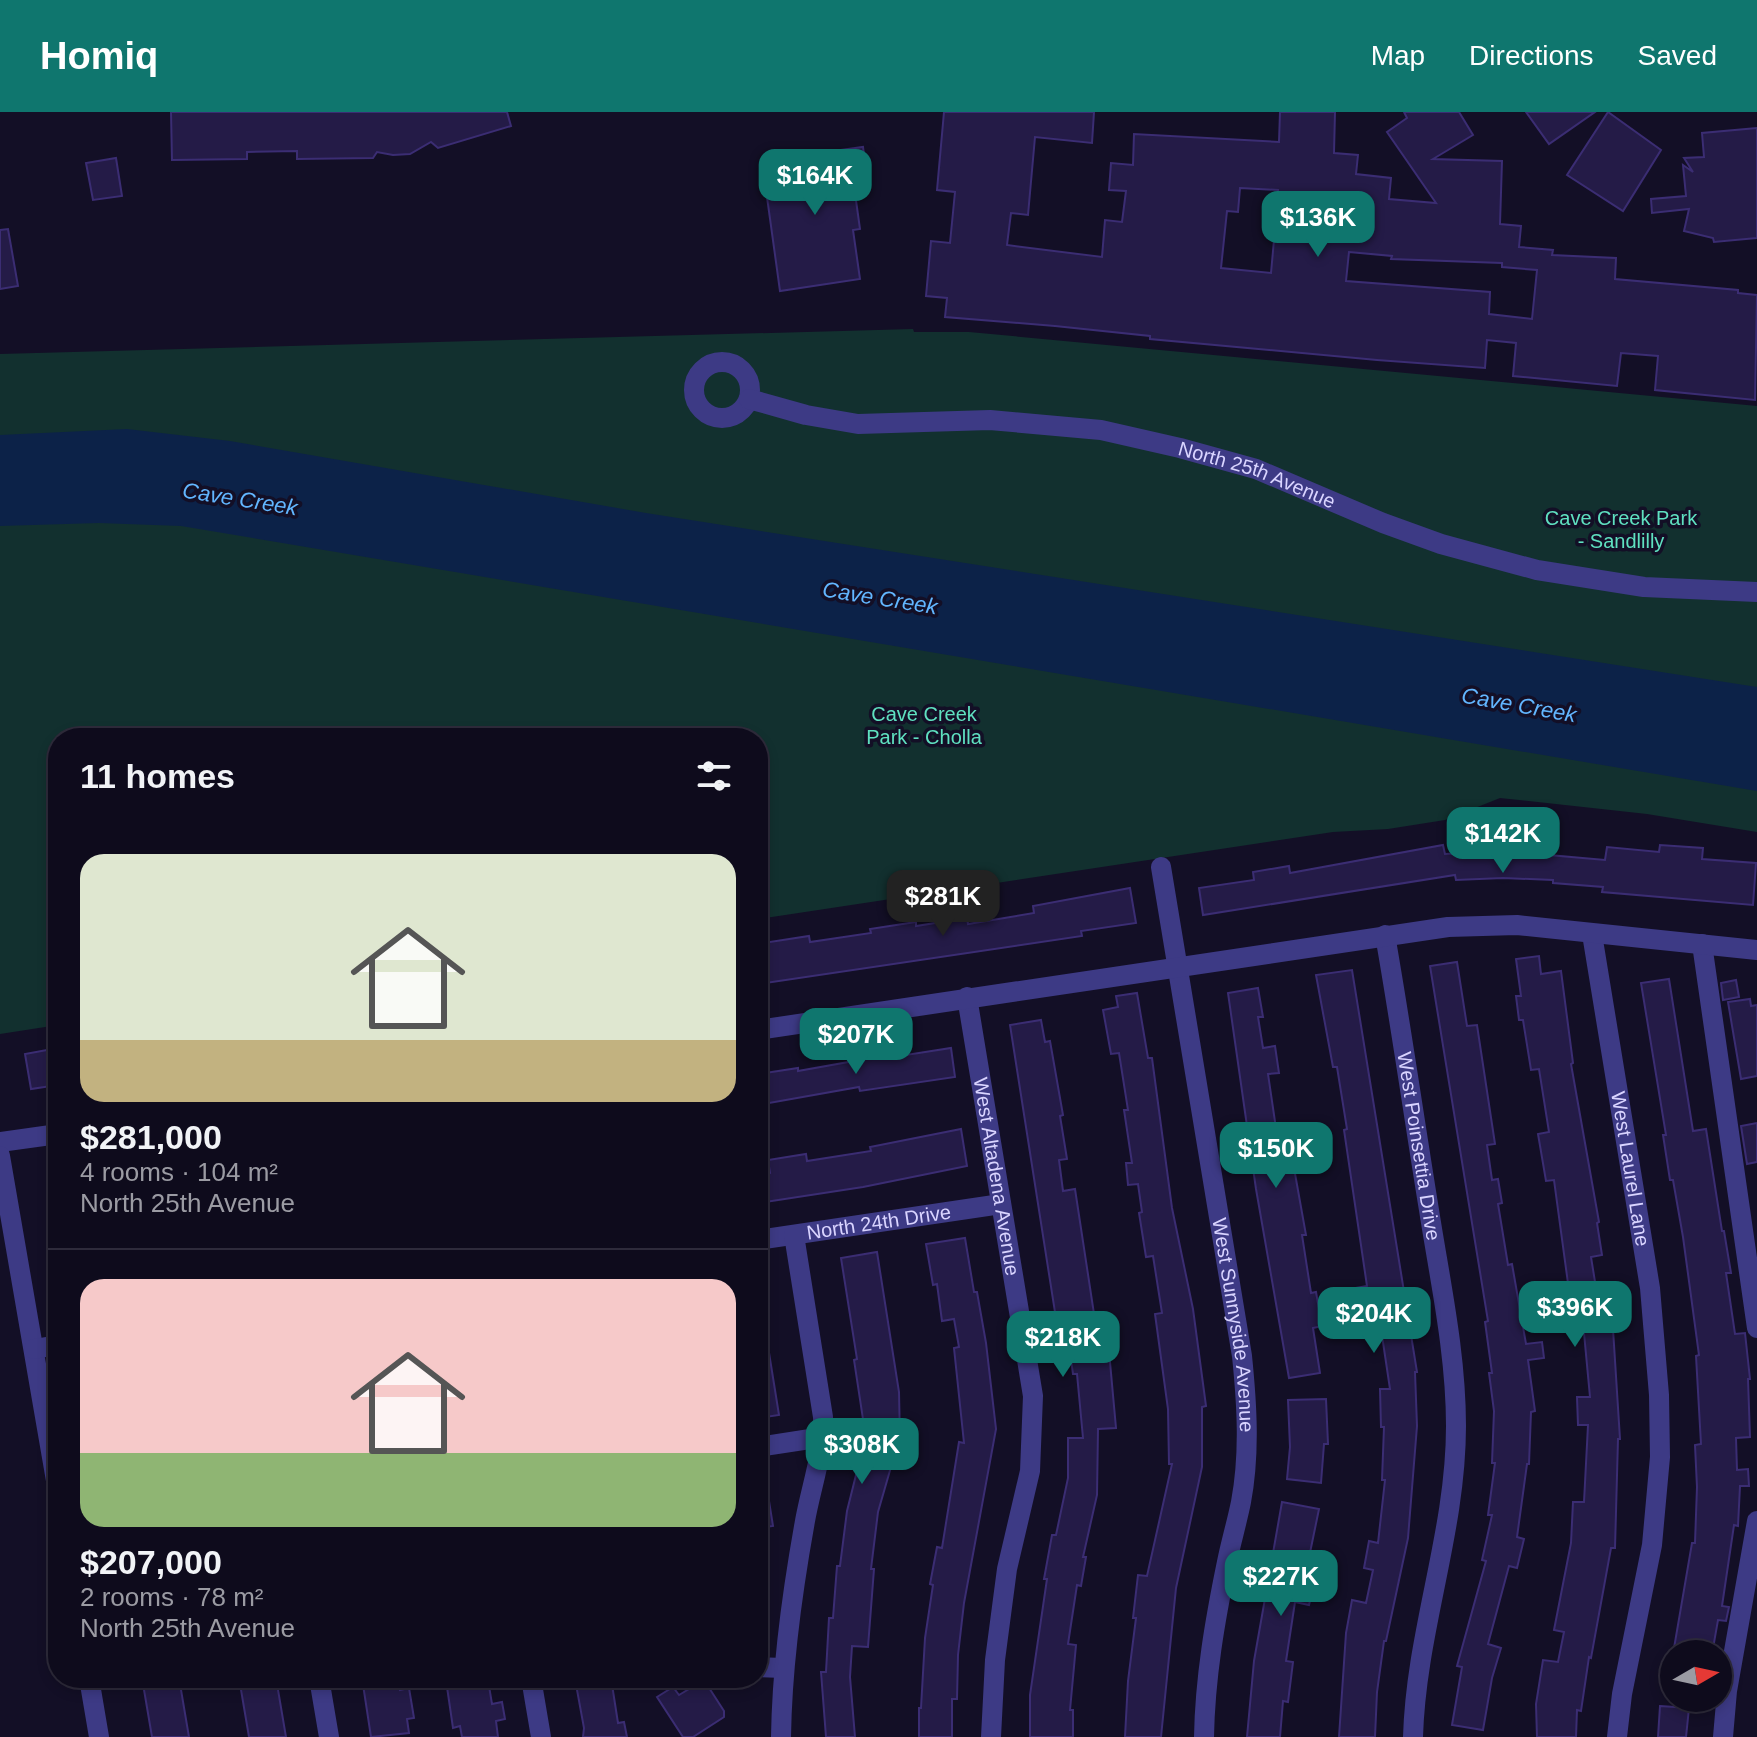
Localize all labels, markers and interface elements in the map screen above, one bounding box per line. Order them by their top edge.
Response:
text: Homiq [40,35,158,77]
text: Map [1371,40,1425,71]
text: Directions [1469,40,1594,71]
text: Saved [1638,40,1717,71]
pin: $164K [759,149,871,217]
text: $164K [777,160,853,190]
pin: $136K [1262,191,1374,259]
text: $136K [1280,202,1356,232]
street label: North 25th Avenue [1176,437,1339,513]
water label: Cave Creek [181,478,300,521]
park label: Cave Creek Park - Sandlilly [1545,507,1698,552]
water label: Cave Creek [821,577,940,620]
water label: Cave Creek [1460,683,1579,728]
park label: Cave Creek Park - Cholla [866,703,983,748]
icon: filters [692,754,736,798]
text: 11 homes [80,757,235,795]
pin: $142K [1447,807,1559,875]
text: $142K [1465,818,1541,848]
pin: $281K [887,870,999,938]
text: $281K [905,881,981,911]
icon: home [336,906,480,1050]
pin: $207K [800,1008,912,1076]
text: $207K [818,1019,894,1049]
street label: West Poinsettia Drive [1393,1050,1445,1242]
street label: West Altadena Avenue [969,1076,1024,1277]
street label: West Laurel Lane [1607,1090,1654,1248]
text: $281,000 [80,1118,222,1156]
pin: $150K [1220,1122,1332,1190]
text: $150K [1238,1133,1314,1163]
text: 4 rooms · 104 m² [80,1157,278,1187]
text: North 25th Avenue [80,1188,295,1218]
street label: North 24th Drive [805,1201,952,1244]
street label: West Sunnyside Avenue [1208,1216,1258,1432]
pin: $396K [1519,1281,1631,1349]
pin: $204K [1318,1287,1430,1355]
text: $396K [1537,1292,1613,1322]
text: $204K [1336,1298,1412,1328]
pin: $218K [1007,1311,1119,1379]
text: $218K [1025,1322,1101,1352]
icon: home [336,1331,480,1475]
pin: $308K [806,1418,918,1486]
text: $308K [824,1429,900,1459]
text: $207,000 [80,1543,222,1581]
pin: $227K [1225,1550,1337,1618]
text: $227K [1243,1561,1319,1591]
text: 2 rooms · 78 m² [80,1582,264,1612]
text: North 25th Avenue [80,1613,295,1643]
north arrow [1660,1640,1732,1712]
map controls [1660,1640,1732,1712]

